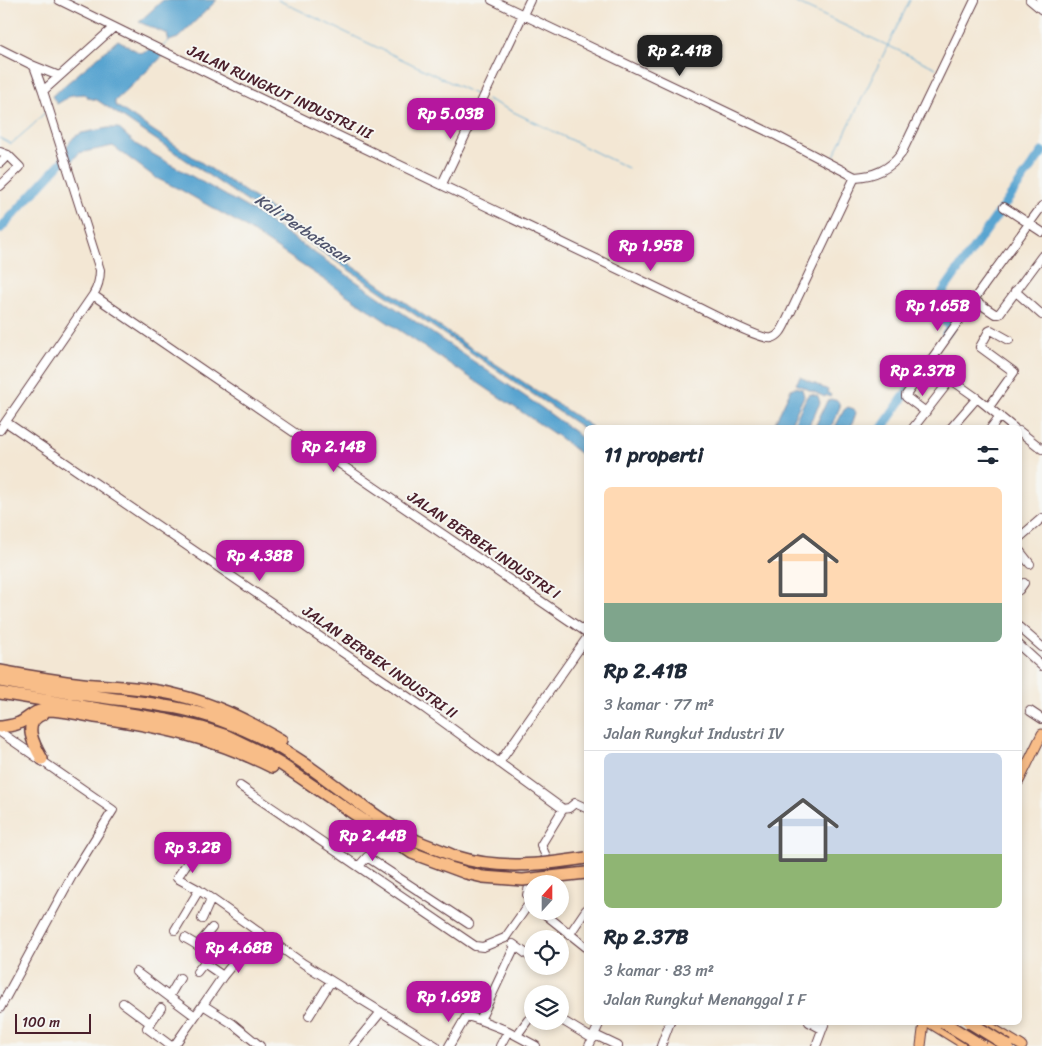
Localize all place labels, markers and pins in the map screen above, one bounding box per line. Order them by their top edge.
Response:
pin: Rp 2.41B [628,34,732,77]
pin: Rp 5.03B [399,98,503,140]
pin: Rp 1.95B [599,230,703,272]
pin: Rp 1.65B [886,290,990,332]
pin: Rp 2.37B [871,354,975,397]
pin: Rp 2.14B [282,430,386,473]
pin: Rp 4.38B [208,540,312,582]
pin: Rp 2.44B [321,820,425,862]
pin: Rp 3.2B [147,832,239,874]
pin: Rp 4.68B [187,932,291,974]
pin: Rp 1.69B [397,980,501,1023]

